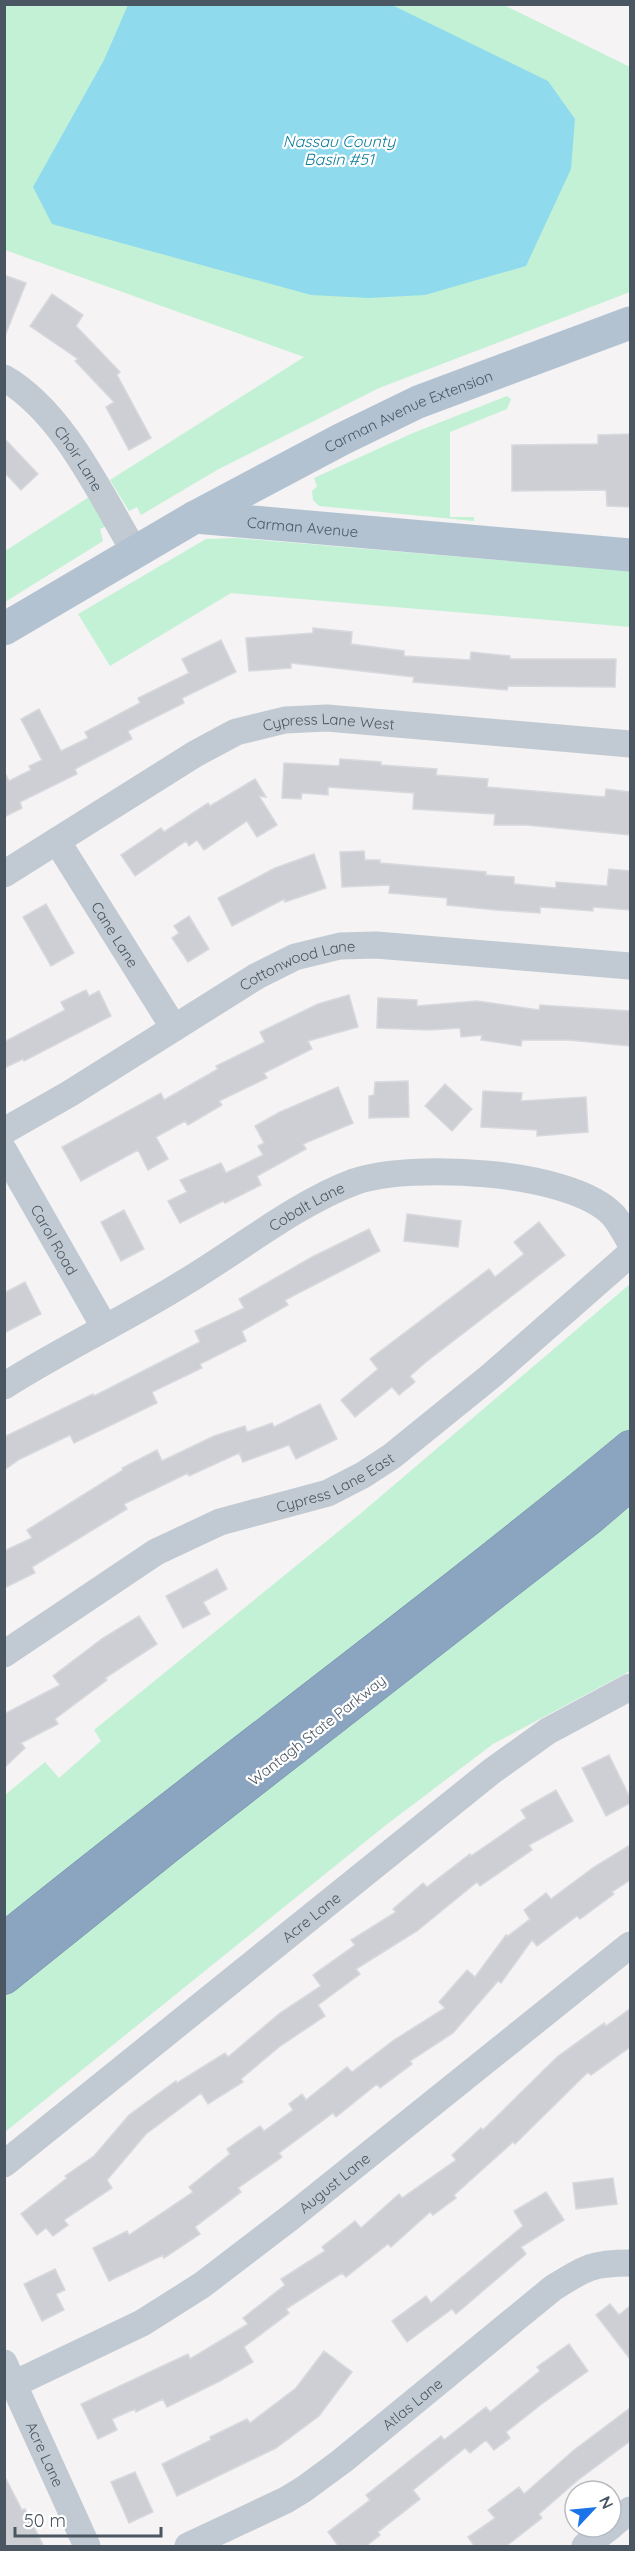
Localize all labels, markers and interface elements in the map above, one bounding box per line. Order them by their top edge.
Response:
water label: Nassau County Basin #51 [283,131,396,169]
street label: Carman Avenue Extension [321,366,495,456]
street label: Choir Lane [51,422,107,494]
street label: Carman Avenue [246,512,359,541]
street label: Cypress Lane West [260,708,395,735]
street label: Cane Lane [88,898,143,971]
street label: Cottonwood Lane [235,936,355,994]
street label: Cobalt Lane [265,1177,347,1235]
street label: Carol Road [27,1201,82,1278]
street label: Cypress Lane East [274,1448,397,1516]
street label: Wantagh State Parkway [245,1670,389,1790]
street label: Acre Lane [278,1888,344,1946]
street label: August Lane [294,2148,374,2217]
street label: Atlas Lane [378,2373,446,2434]
street label: Acre Lane [22,2418,68,2490]
north arrow [563,2479,623,2539]
text: N [595,2493,618,2512]
scale bar [15,2500,160,2538]
text: 50 m [24,2509,66,2532]

